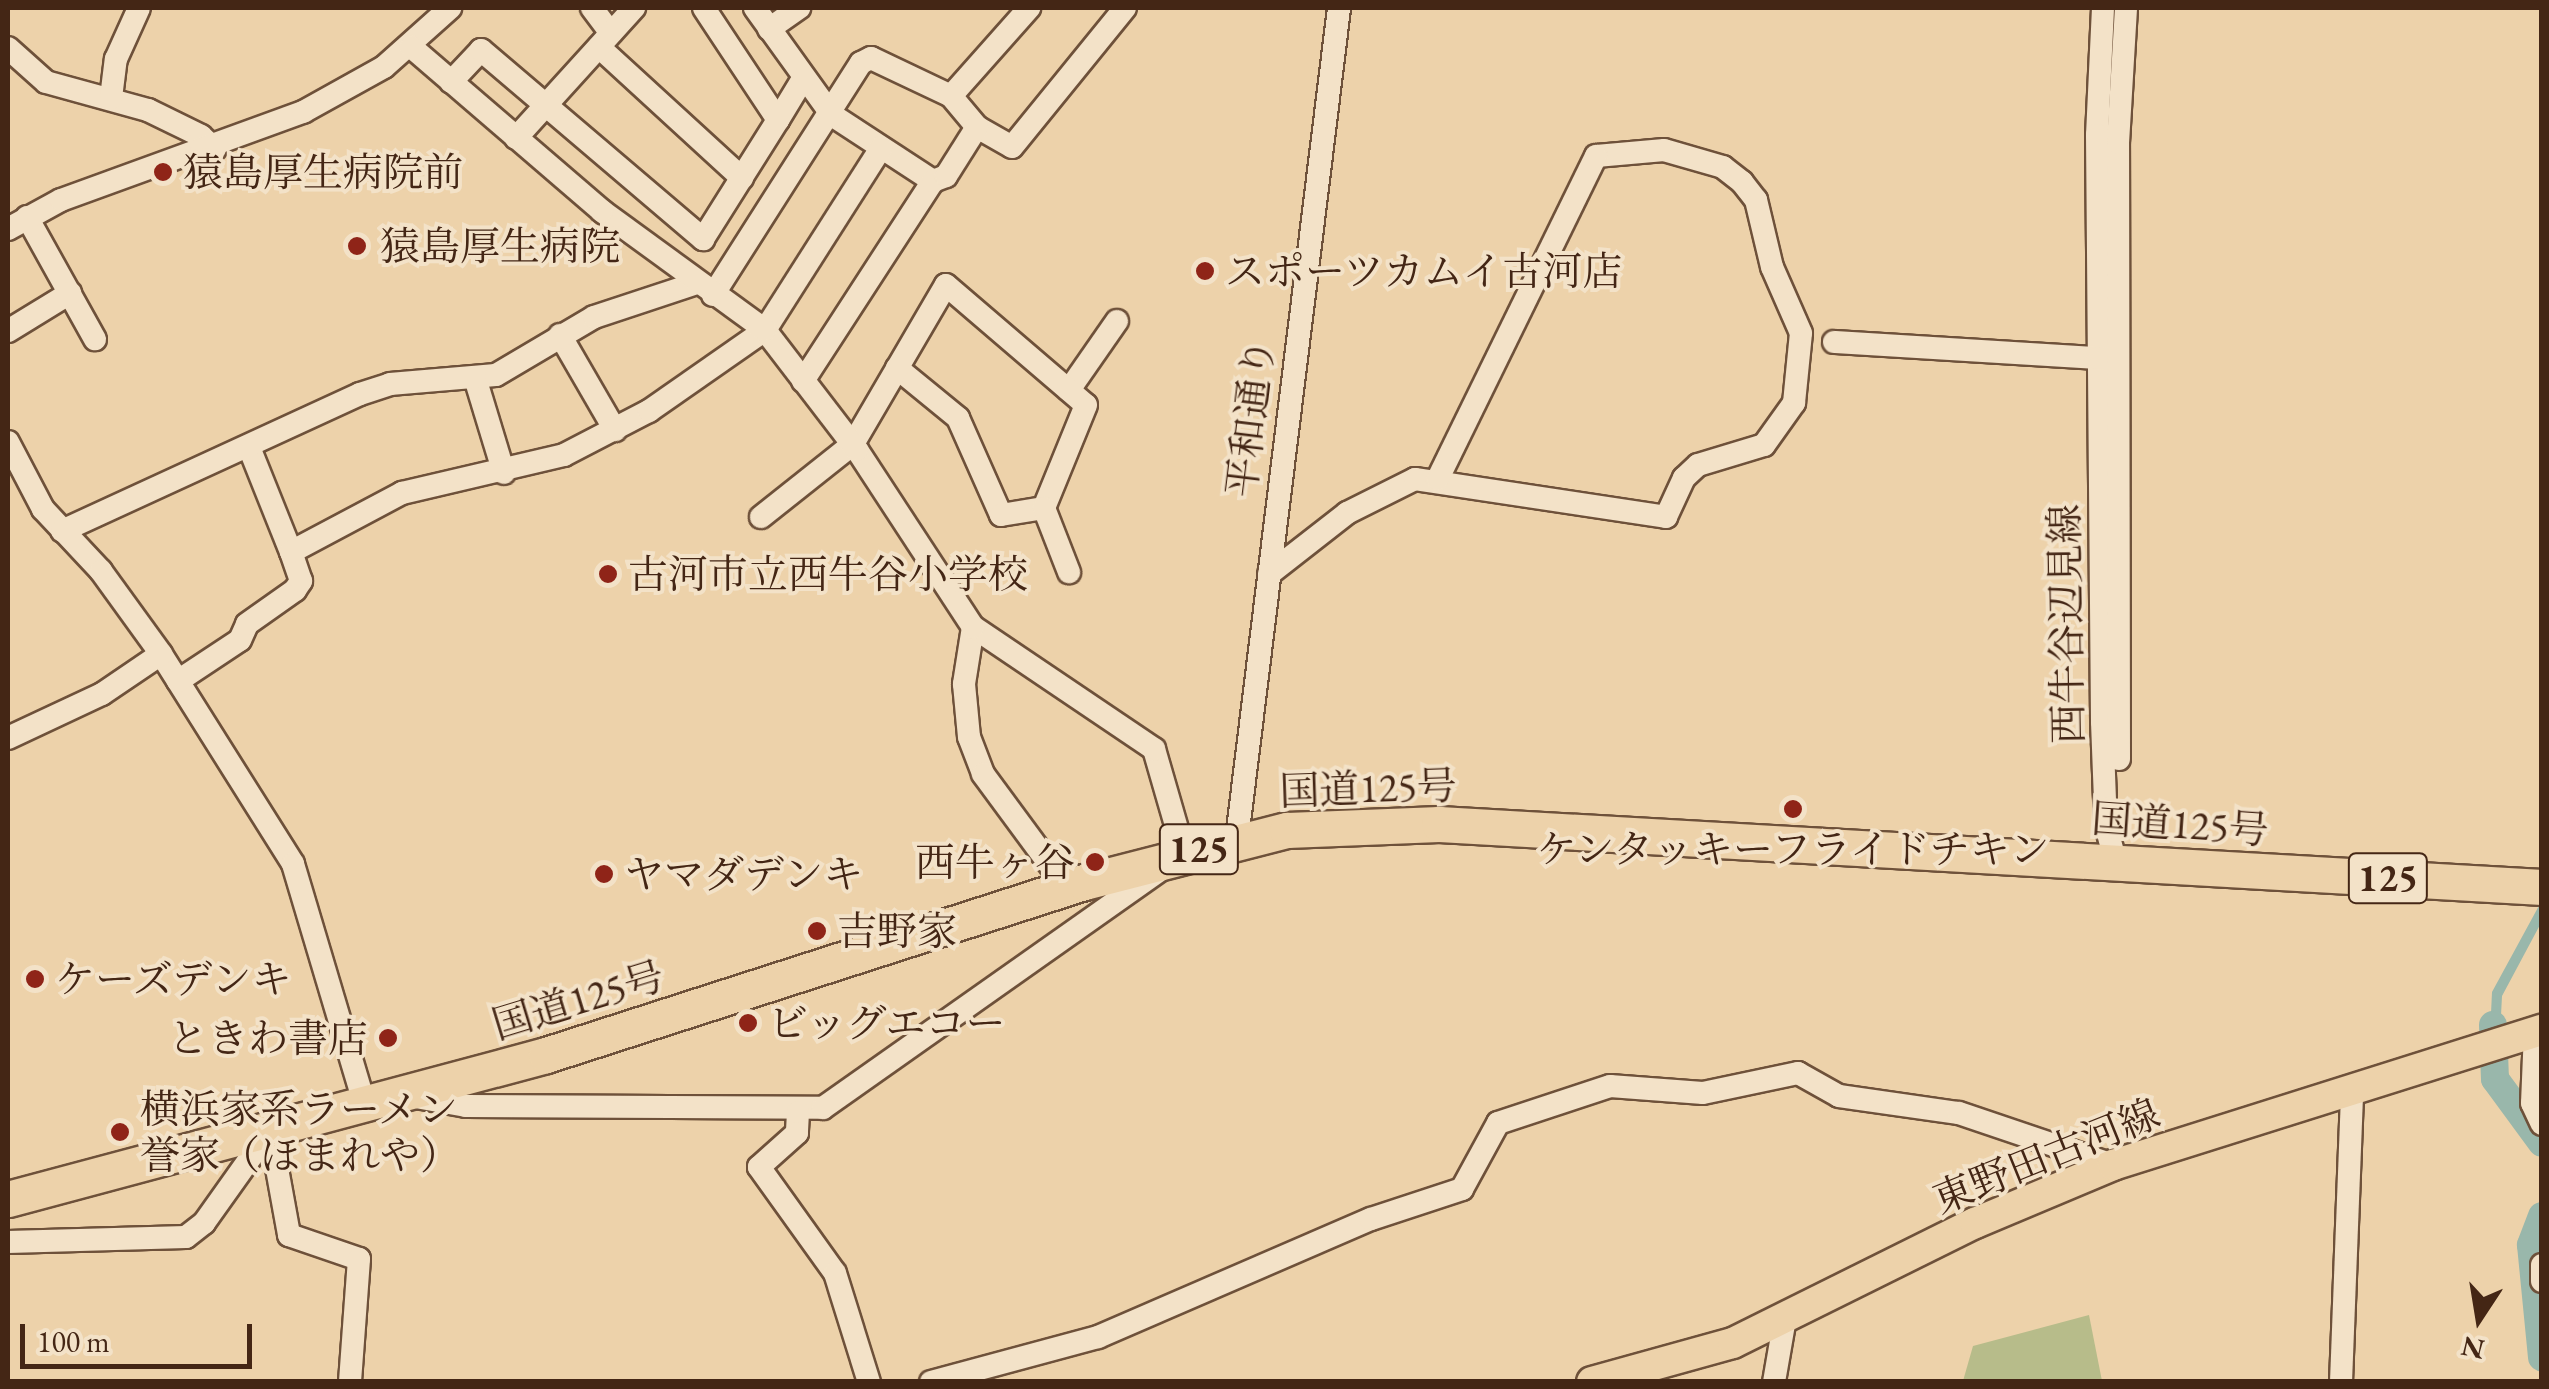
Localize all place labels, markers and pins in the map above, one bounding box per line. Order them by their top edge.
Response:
place label: 猿島厚生病院前 [183,148,463,196]
marker: 猿島厚生病院前 [152,161,174,183]
place label: 猿島厚生病院 [380,222,620,270]
marker: 猿島厚生病院 [344,233,370,259]
place label: スポーツカムイ古河店 [1225,247,1625,295]
marker: スポーツカムイ古河店 [1194,260,1216,282]
place label: 古河市立西牛谷小学校 [628,550,1028,598]
marker: 古河市立西牛谷小学校 [597,563,619,585]
marker: ケンタッキーフライドチキン [1782,798,1804,820]
place label: ケンタッキーフライドチキン [1533,825,2053,873]
place label: 西牛ヶ谷 [915,838,1075,886]
place label: ヤマダデンキ [624,850,864,898]
marker: 西牛ヶ谷 [1084,851,1106,873]
marker: ヤマダデンキ [593,863,615,885]
place label: 吉野家 [837,907,957,955]
marker: 吉野家 [806,920,828,942]
place label: ケーズデンキ [55,955,295,1003]
marker: ケーズデンキ [24,968,46,990]
place label: ビッグエコー [768,999,1008,1047]
marker: ビッグエコー [737,1012,759,1034]
place label: ときわ書店 [168,1014,368,1062]
marker: ときわ書店 [377,1027,399,1049]
place label: 横浜家系ラーメン 誉家（ほまれや） [140,1085,460,1179]
marker: 横浜家系ラーメン 誉家（ほまれや） [109,1121,131,1143]

